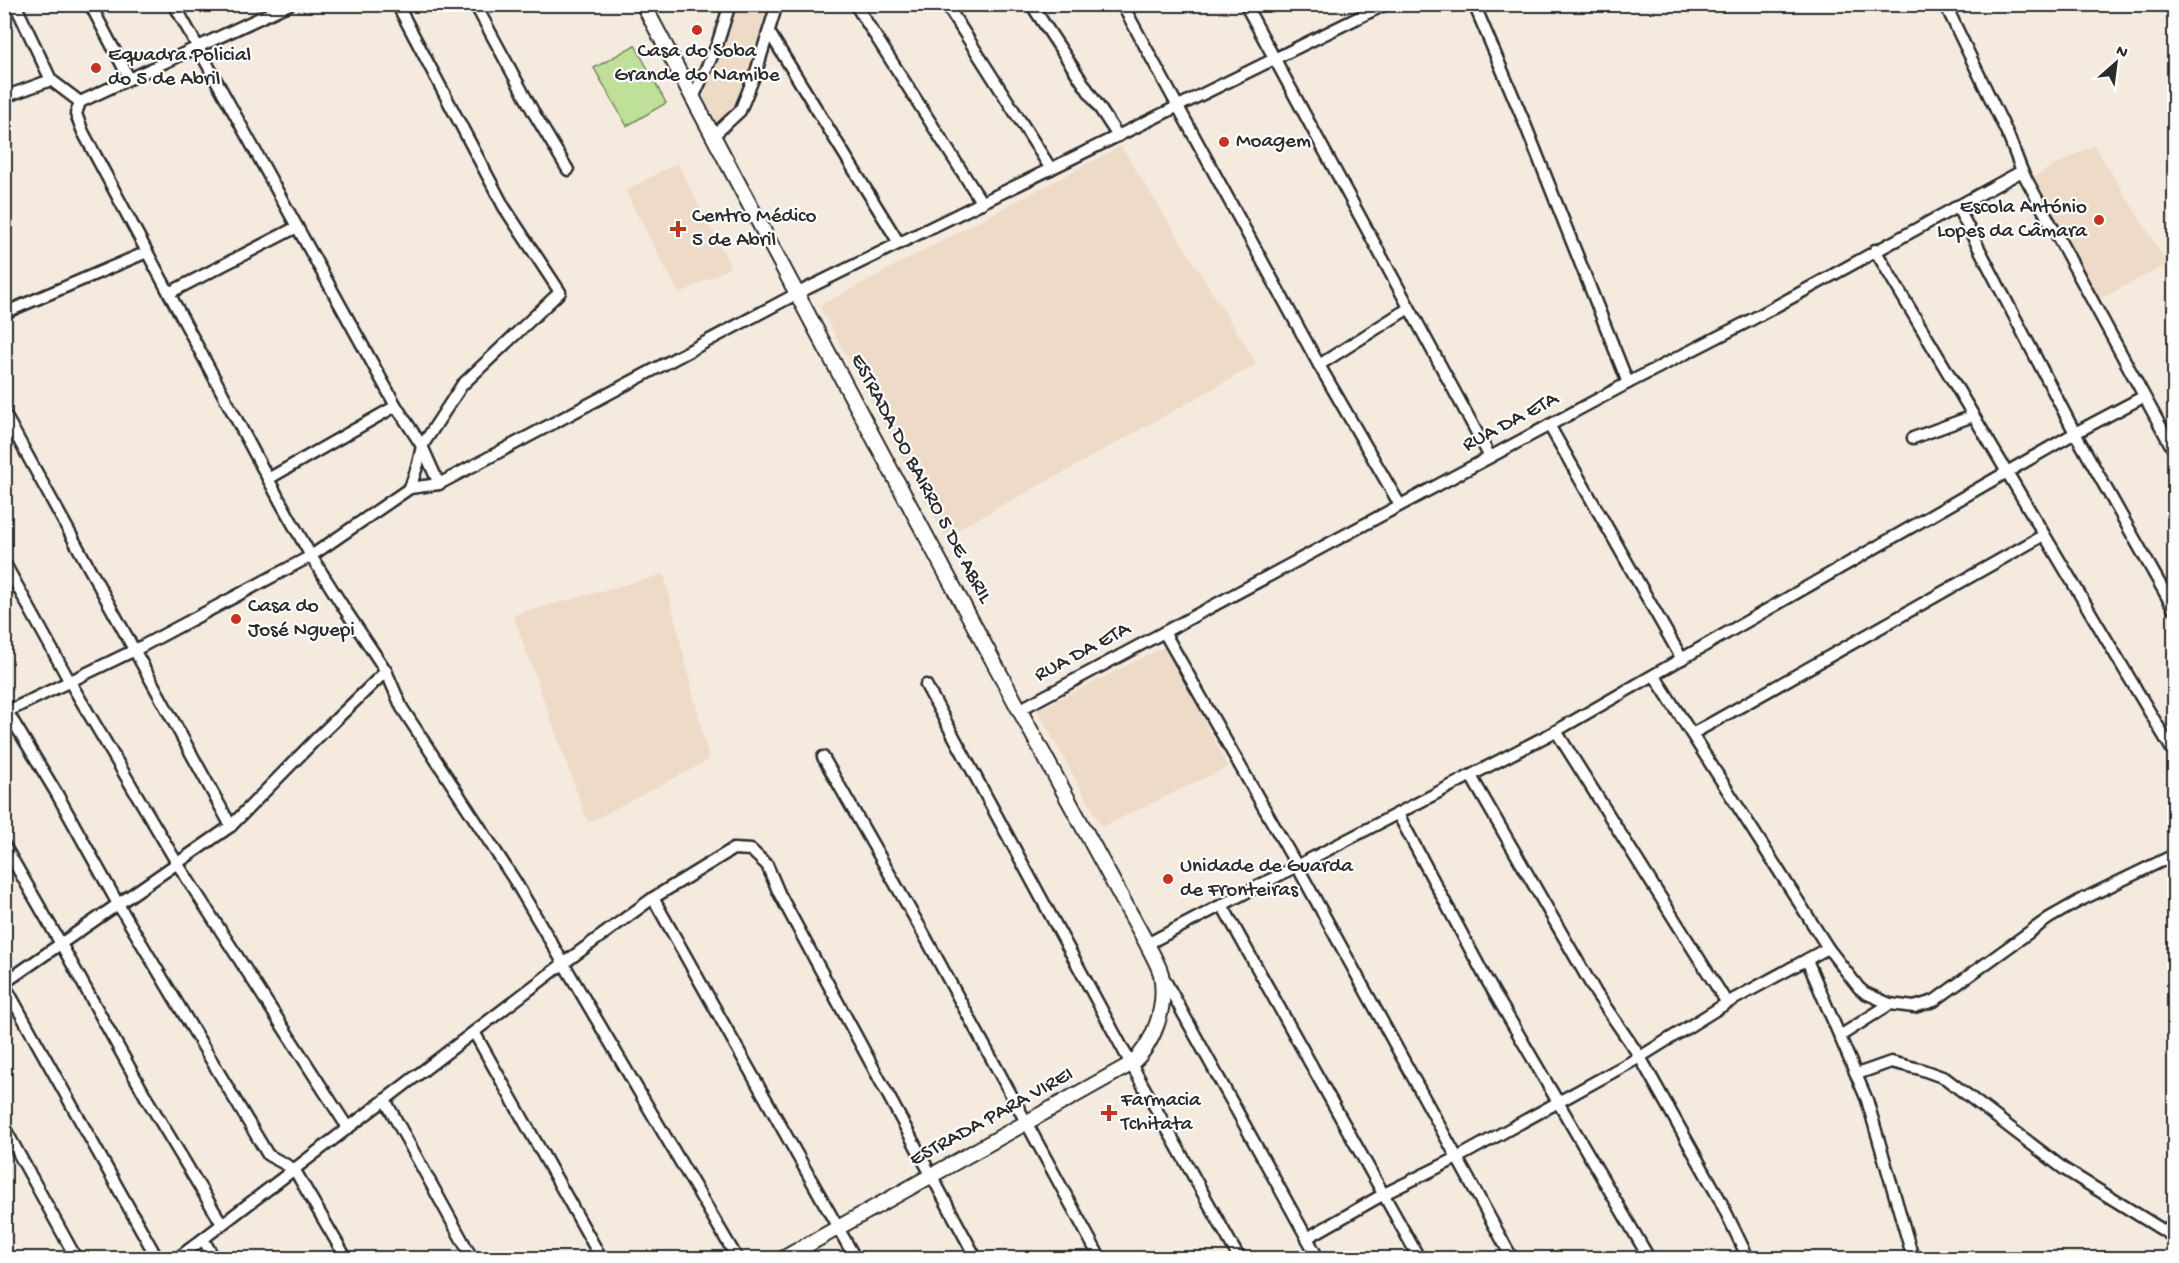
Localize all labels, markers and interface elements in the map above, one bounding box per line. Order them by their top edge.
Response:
marker: Casa do Soba Grande do Namibe [690,23,704,37]
north arrow [2086,33,2146,93]
place label: Casa do Soba Grande do Namibe [614,40,781,89]
text: N [2112,42,2131,64]
place label: Equadra Policial do 5 de Abril [108,44,251,93]
marker: Equadra Policial do 5 de Abril [89,61,103,75]
place label: Moagem [1236,130,1311,155]
marker: Moagem [1217,135,1231,149]
place label: Escola António Lopes da Câmara [1937,196,2088,245]
place label: Centro Médico 5 de Abril [692,205,816,254]
marker: Escola António Lopes da Câmara [2092,213,2106,227]
marker: Centro Médico 5 de Abril [669,220,687,238]
street label: ESTRADA DO BAIRRO 5 DE ABRIL [843,350,997,609]
street label: RUA DA ETA [1459,387,1565,459]
place label: Casa do José Nguepi [248,595,355,644]
marker: Casa do José Nguepi [229,612,243,626]
street label: RUA DA ETA [1031,617,1137,689]
place label: Unidade de Guarda de Fronteiras [1180,855,1354,904]
marker: Unidade de Guarda de Fronteiras [1161,872,1175,886]
street label: ESTRADA PARA VIREI [906,1063,1078,1173]
place label: Farmacia Tchitata [1120,1089,1202,1138]
marker: Farmacia Tchitata [1102,1106,1116,1120]

